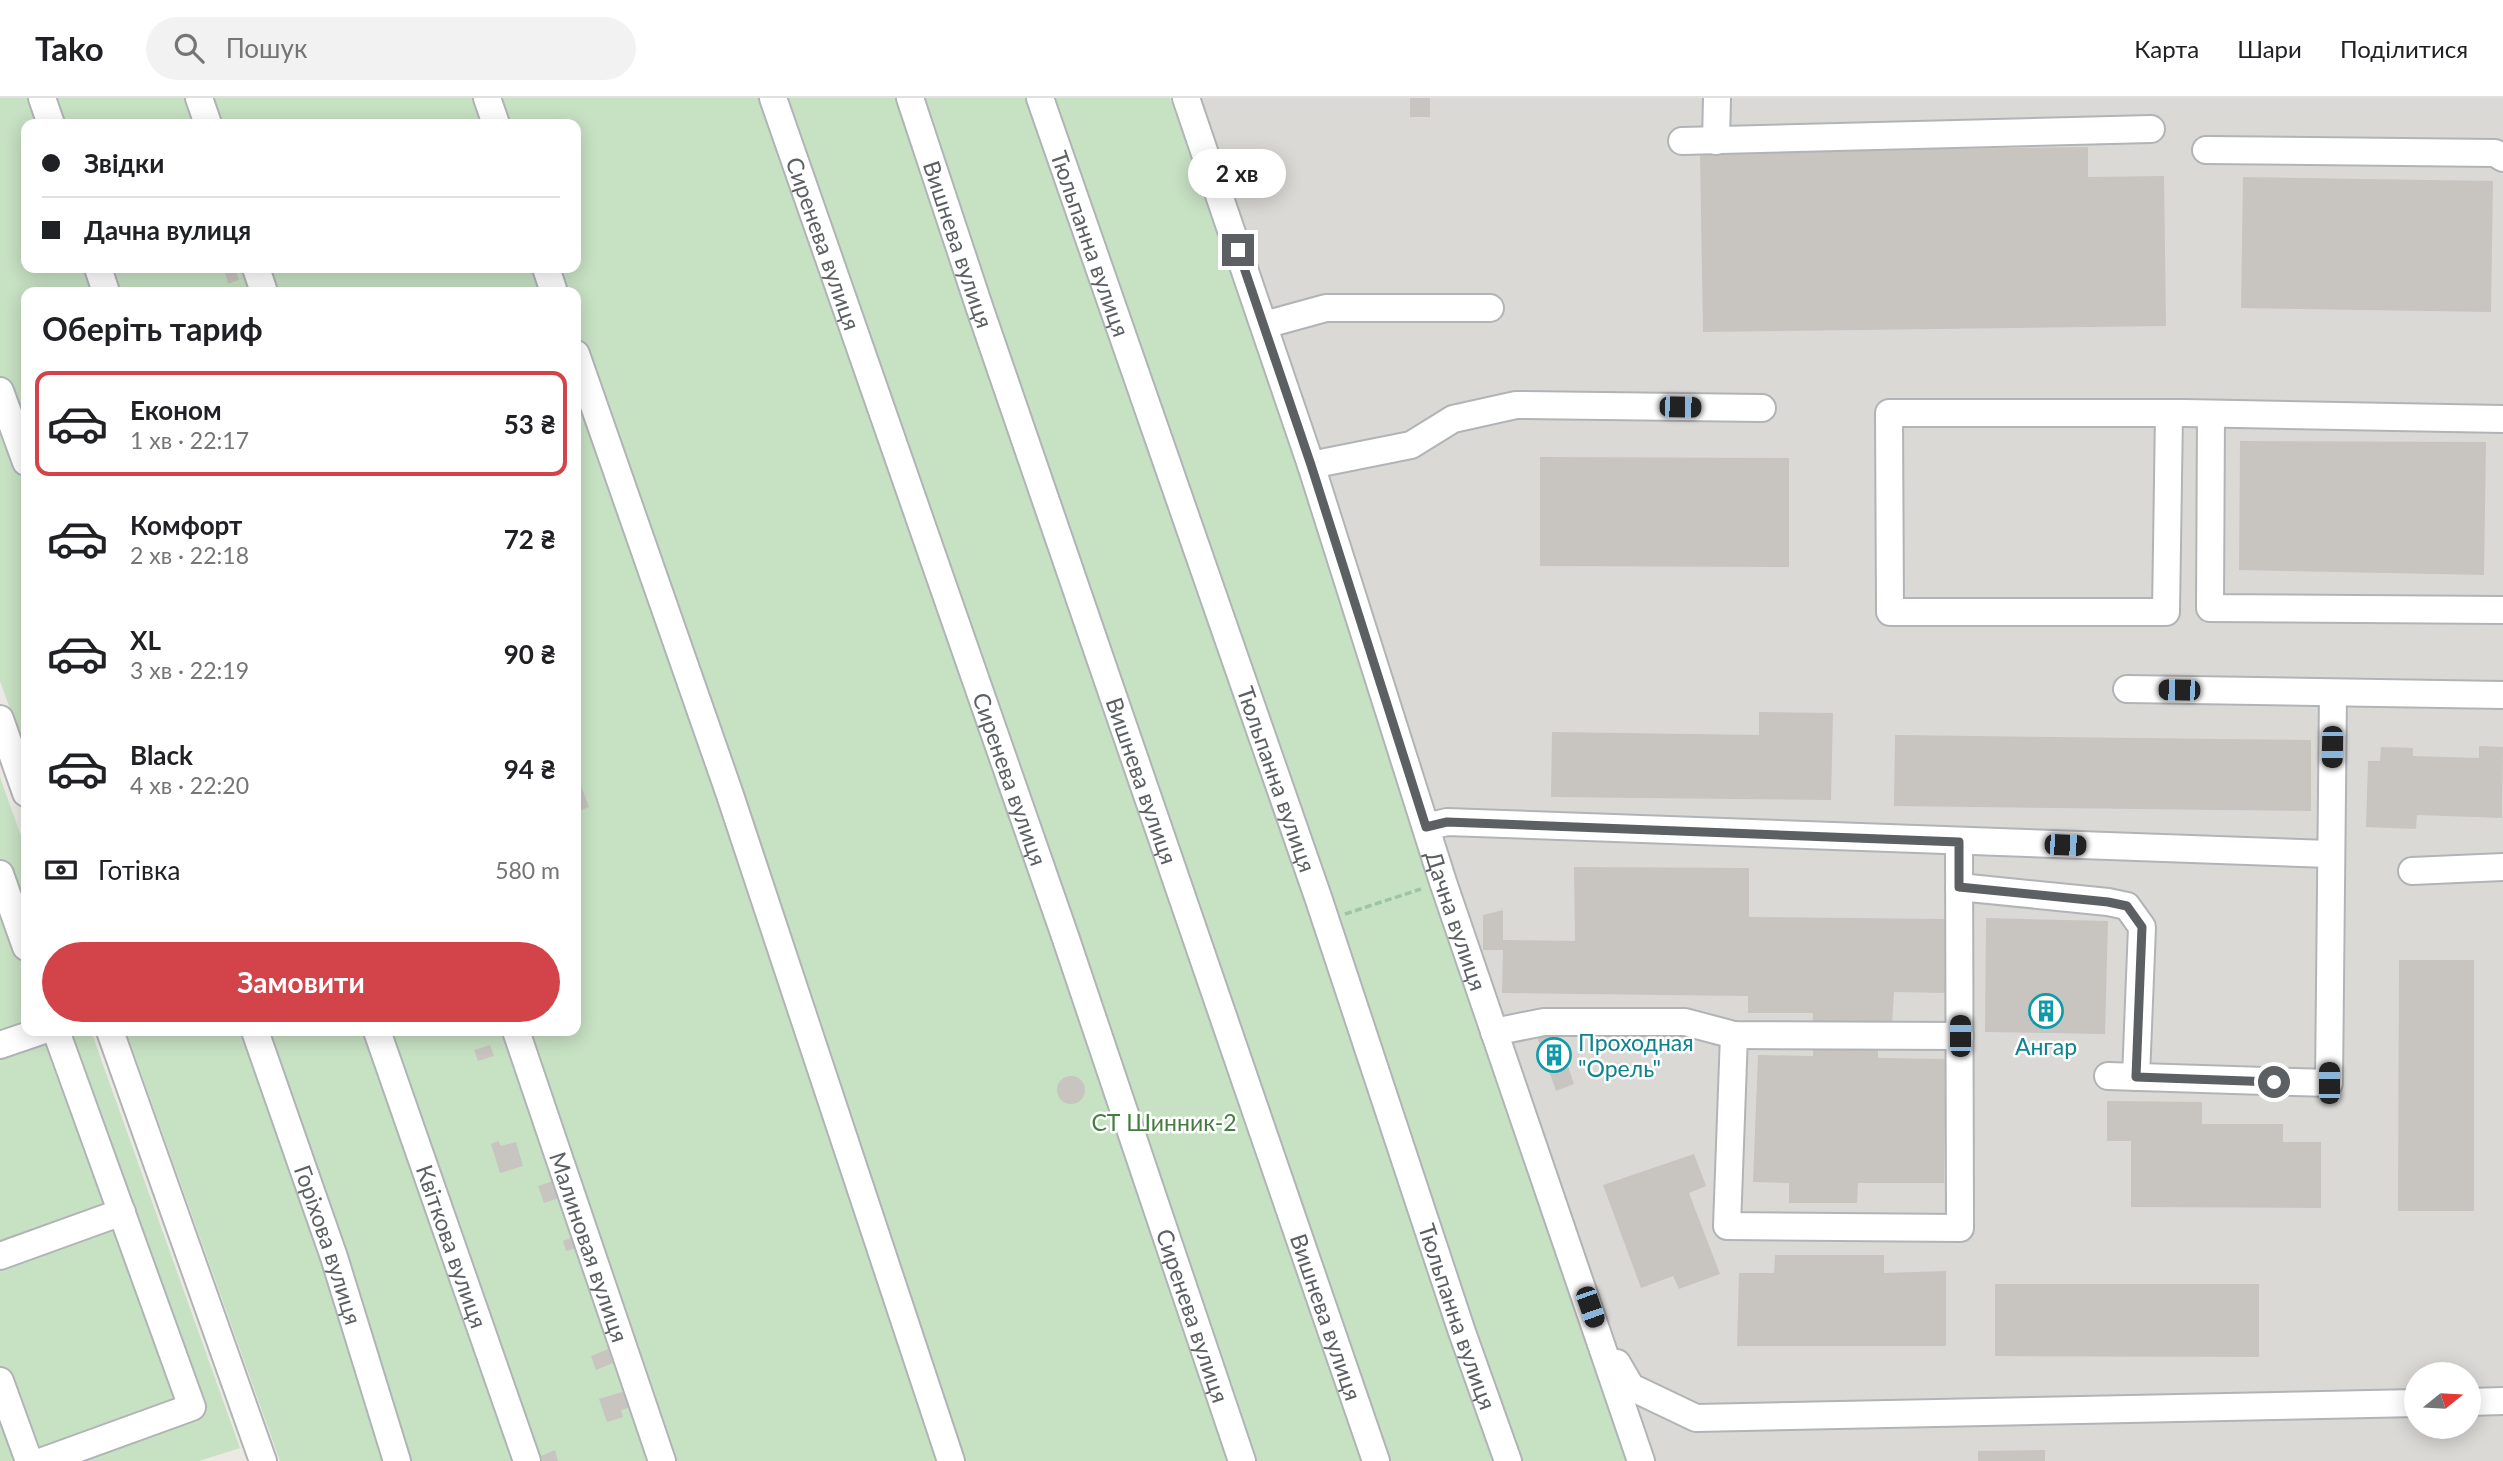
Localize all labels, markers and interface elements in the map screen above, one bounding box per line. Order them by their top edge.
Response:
search box [146,17,636,80]
text: Tako [35,28,104,68]
icon: search [170,29,208,67]
text: Пошук [226,32,307,64]
text: Карта [2134,34,2199,63]
text: Шари [2237,34,2302,63]
text: Поділитися [2340,34,2468,63]
text: Звідки [84,147,164,179]
street label: Тюльпанна вулиця [1045,147,1136,340]
callout: 2 хв [1189,149,1287,198]
street label: Сиренева вулиця [781,153,867,334]
street label: Вишнева вулиця [918,157,999,331]
text: 2 хв [1216,159,1258,187]
text: Дачна вулиця [84,214,251,246]
route end [1222,234,1254,266]
text: Оберіть тариф [42,309,263,348]
icon: car [46,392,109,455]
text: Економ [130,394,222,426]
car [1659,396,1702,418]
text: 53 ₴ [504,408,556,440]
text: 1 хв · 22:17 [130,426,249,454]
icon: car [46,507,109,570]
text: Комфорт [130,509,242,541]
text: 72 ₴ [504,523,556,555]
text: 2 хв · 22:18 [130,541,249,569]
icon: car [46,622,109,685]
text: XL [130,624,161,656]
text: 90 ₴ [504,638,556,670]
text: 3 хв · 22:19 [130,656,249,684]
car [2158,679,2201,701]
street label: Тюльпанна вулиця [1232,682,1322,876]
street label: Сиренева вулиця [967,689,1053,869]
street label: Вишнева вулиця [1101,694,1184,868]
car [2322,726,2343,768]
icon: car [46,737,109,800]
text: Black [130,739,193,771]
text: 94 ₴ [504,753,556,785]
text: 4 хв · 22:20 [130,771,249,799]
car [2044,834,2087,856]
street label: Дачна вулиця [1420,847,1493,994]
icon: cash [42,851,80,889]
text: Готівка [98,854,180,886]
text: 580 m [495,856,560,884]
button: Замовити [42,942,560,1022]
building icon: Ангар [2027,992,2065,1030]
car [1950,1015,1971,1057]
place label: Проходная "Орель" [1578,1028,1694,1082]
place label: Ангар [2015,1032,2077,1060]
building icon: Проходная "Орель" [1535,1036,1573,1074]
car [2319,1062,2340,1104]
route start [2258,1066,2290,1098]
park label: СТ Шинник-2 [1091,1108,1237,1136]
street label: Малиновая вулиця [544,1148,635,1346]
street label: Горіхова вулиця [289,1161,368,1328]
street label: Квіткова вулиця [411,1161,493,1332]
street label: Тюльпанна вулиця [1413,1220,1502,1413]
street label: Сиренева вулиця [1151,1225,1235,1406]
street label: Вишнева вулиця [1285,1230,1368,1404]
car [1574,1284,1607,1330]
north arrow [2404,1362,2482,1438]
map controls [2404,1362,2481,1439]

